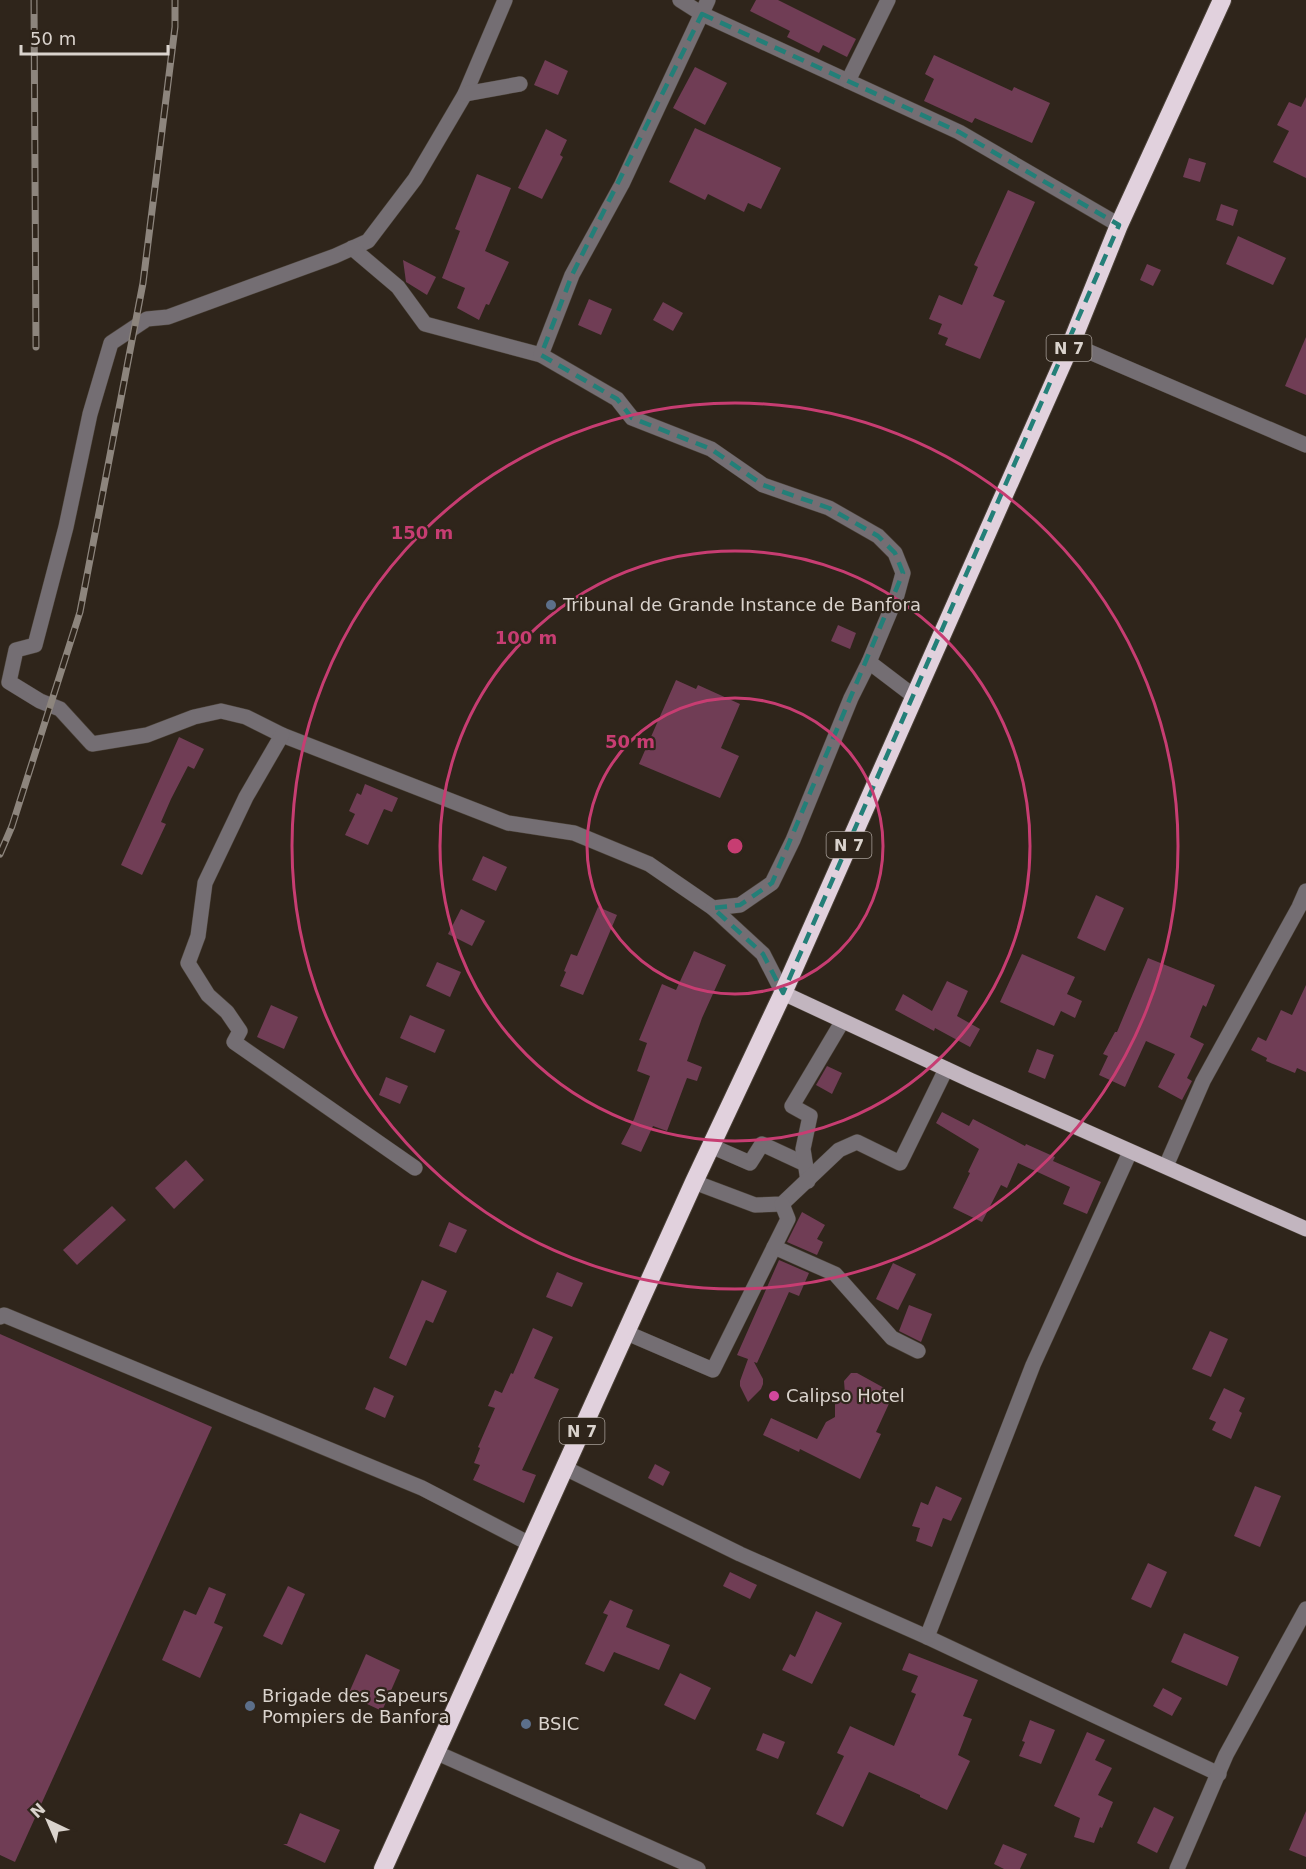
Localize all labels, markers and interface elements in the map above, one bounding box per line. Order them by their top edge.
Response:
scale bar [21,18,168,56]
text: 50 m [30,28,76,49]
road number: N 7 [1046,335,1092,361]
text: 150 m [391,522,453,543]
place label: Tribunal de Grande Instance de Banfora [562,594,921,615]
marker: Tribunal de Grande Instance de Banfora [544,598,558,612]
text: 100 m [495,627,557,648]
text: 50 m [605,731,655,752]
road number: N 7 [826,832,872,858]
centre of rings [725,836,745,856]
place label: Calipso Hotel [786,1385,905,1406]
marker: Calipso Hotel [767,1389,781,1403]
road number: N 7 [560,1418,604,1444]
place label: Brigade des Sapeurs Pompiers de Banfora [262,1685,450,1727]
marker: Brigade des Sapeurs Pompiers de Banfora [243,1699,257,1713]
place label: BSIC [538,1713,579,1734]
marker: BSIC [519,1717,533,1731]
north arrow [18,1791,78,1851]
text: N [27,1799,49,1822]

